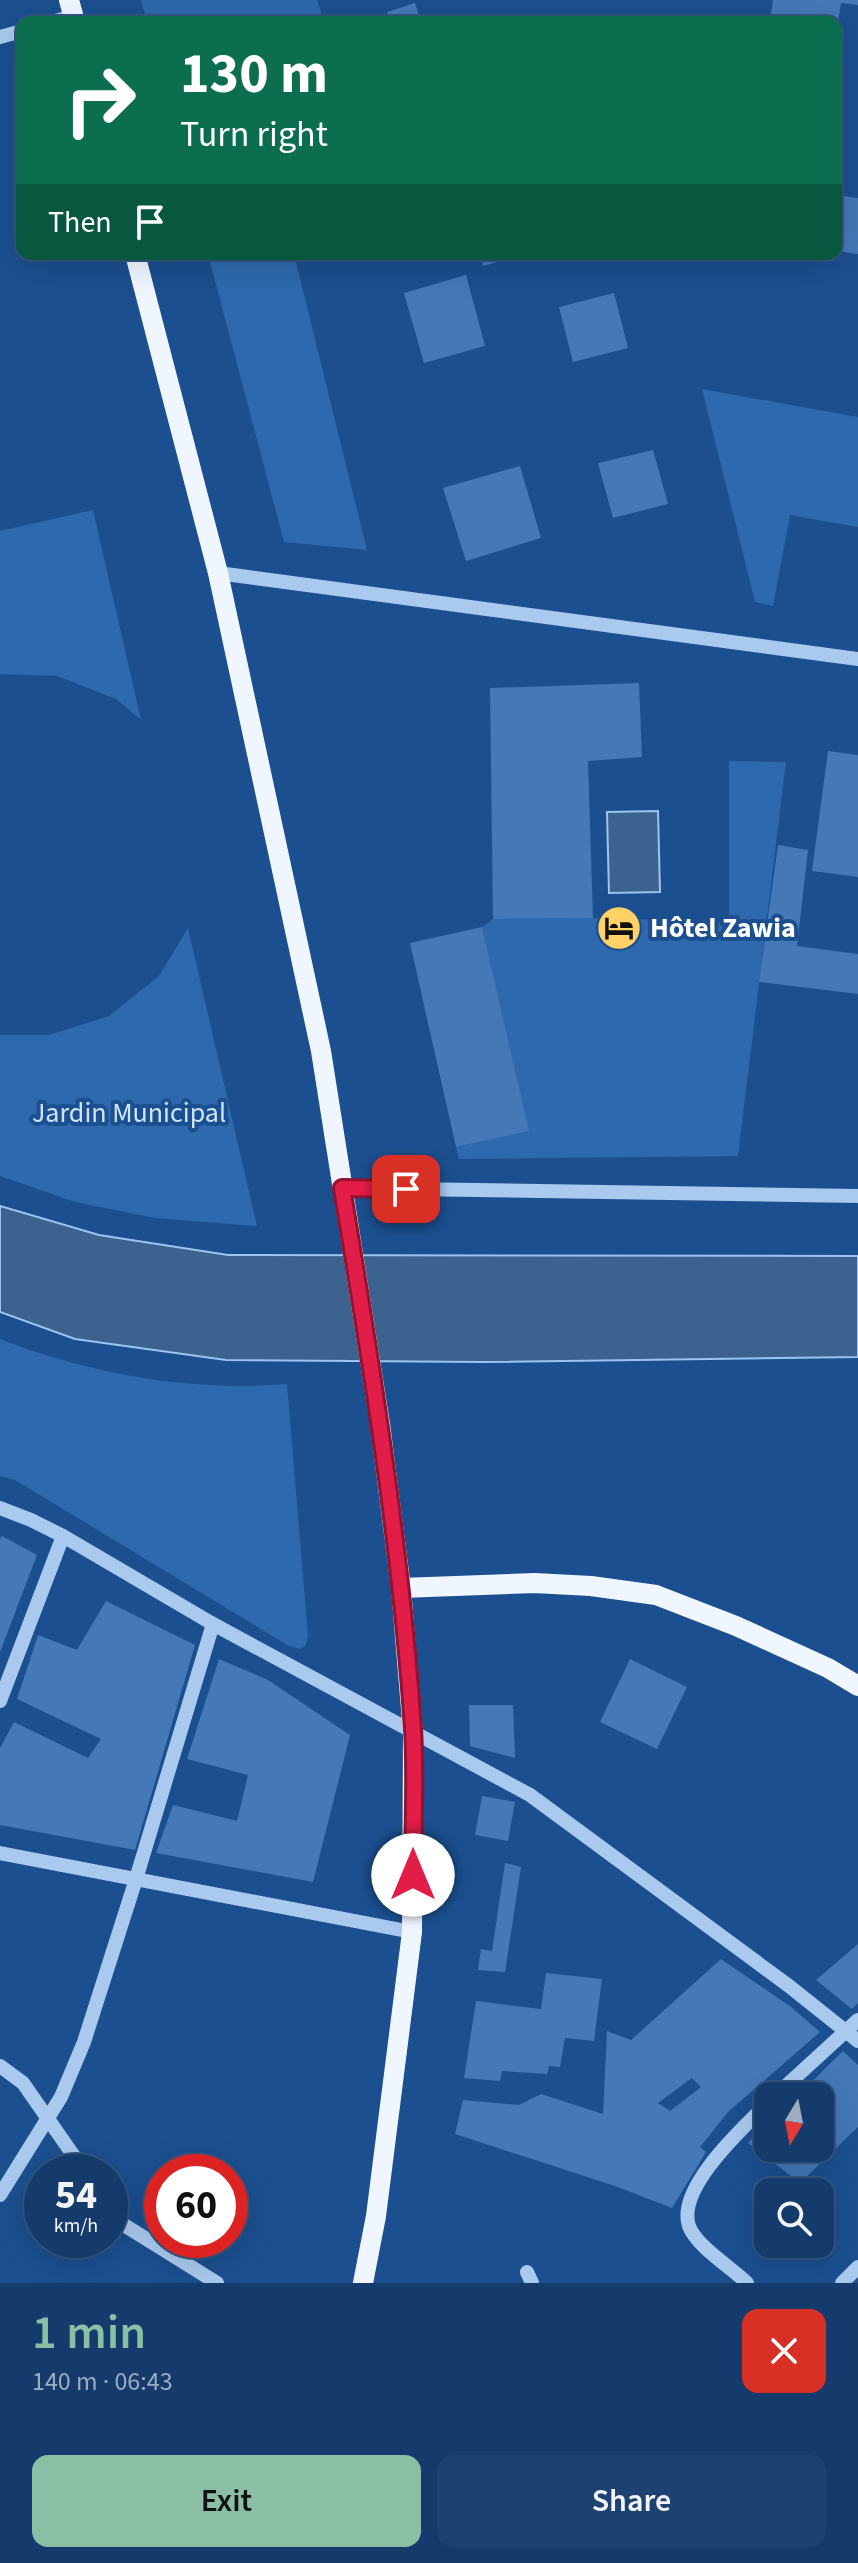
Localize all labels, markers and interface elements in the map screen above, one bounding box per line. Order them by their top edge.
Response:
text: 130 m [180,35,328,114]
icon: right [48,48,152,152]
text: Turn right [180,109,328,160]
icon: arrive [128,200,172,244]
text: Then [48,201,112,244]
hotel icon: Hôtel Zawia [595,904,643,952]
place label: Hôtel Zawia [650,908,796,948]
park label: Jardin Municipal [32,1093,226,1133]
pin [372,1155,440,1223]
icon: arrive [384,1167,428,1211]
position arrow [371,1833,455,1917]
north arrow [754,2082,834,2162]
map controls [754,2082,834,2258]
speed limit sign: 60 [144,2154,248,2258]
text: 54 [55,2167,97,2224]
button: search [754,2178,834,2258]
text: km/h [54,2212,98,2240]
text: 1 min [32,2299,146,2367]
button: close [742,2309,826,2393]
text: 140 m · 06:43 [32,2363,173,2400]
button: Exit [32,2455,421,2547]
button: Share [437,2455,826,2547]

